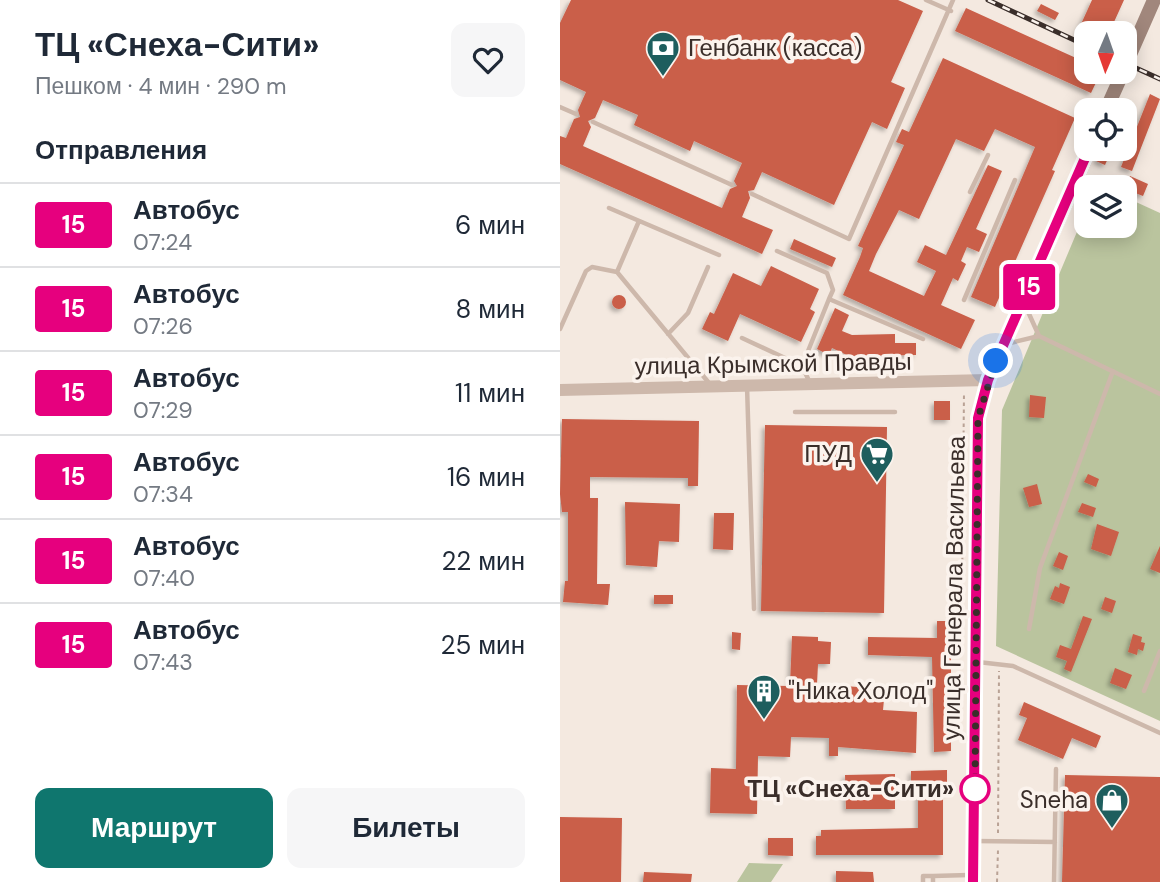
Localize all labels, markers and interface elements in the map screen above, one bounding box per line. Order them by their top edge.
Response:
north arrow [1074,21,1138,84]
map controls [1074,21,1137,238]
text: ТЦ «Снеха-Сити» [35,23,319,66]
button: heart [451,23,525,97]
bank icon: Генбанк (касса) [644,29,682,78]
place label: Генбанк (касса) [688,32,862,63]
text: Пешком · 4 мин · 290 m [35,71,287,101]
button: locate [1074,98,1137,161]
text: Отправления [35,133,207,167]
button: layers [1074,175,1137,238]
text: Автобус [133,193,240,227]
text: 6 мин [455,208,525,242]
text: 15 [62,209,85,240]
text: 07:24 [133,227,192,257]
line badge: 15 [998,264,1060,310]
text: 15 [1017,271,1041,302]
text: Автобус [133,277,240,311]
text: 8 мин [456,292,525,326]
text: 15 [62,293,85,324]
text: 07:26 [133,311,193,341]
your location [978,343,1013,378]
street label: улица Крымской Правды [634,346,912,381]
text: Автобус [133,361,240,395]
text: 11 мин [455,376,525,410]
text: 15 [62,377,85,408]
text: 07:29 [133,395,193,425]
supermarket icon: ПУД [858,435,896,484]
street label: улица Генерала Васильева [935,435,972,741]
place label: ПУД [804,438,852,469]
text: Автобус [133,445,240,479]
text: 16 мин [447,460,525,494]
text: 15 [62,461,85,492]
text: 07:34 [133,479,193,509]
text: Автобус [133,529,240,563]
text: 22 мин [441,544,525,578]
text: 15 [62,545,85,576]
text: 07:40 [133,563,195,593]
text: Автобус [133,613,240,647]
text: 25 мин [440,628,525,662]
text: 15 [62,629,85,660]
text: 07:43 [133,647,193,677]
building icon: "Ника Холод" [745,672,783,721]
place label: "Ника Холод" [788,675,933,706]
place label: ТЦ «Снеха-Сити» [748,773,954,804]
marker: ТЦ «Снеха-Сити» [960,774,990,804]
shop icon: Sneha [1093,781,1131,830]
place label: Sneha [1020,784,1088,815]
button: Маршрут [35,788,273,868]
button: Билеты [287,788,525,868]

